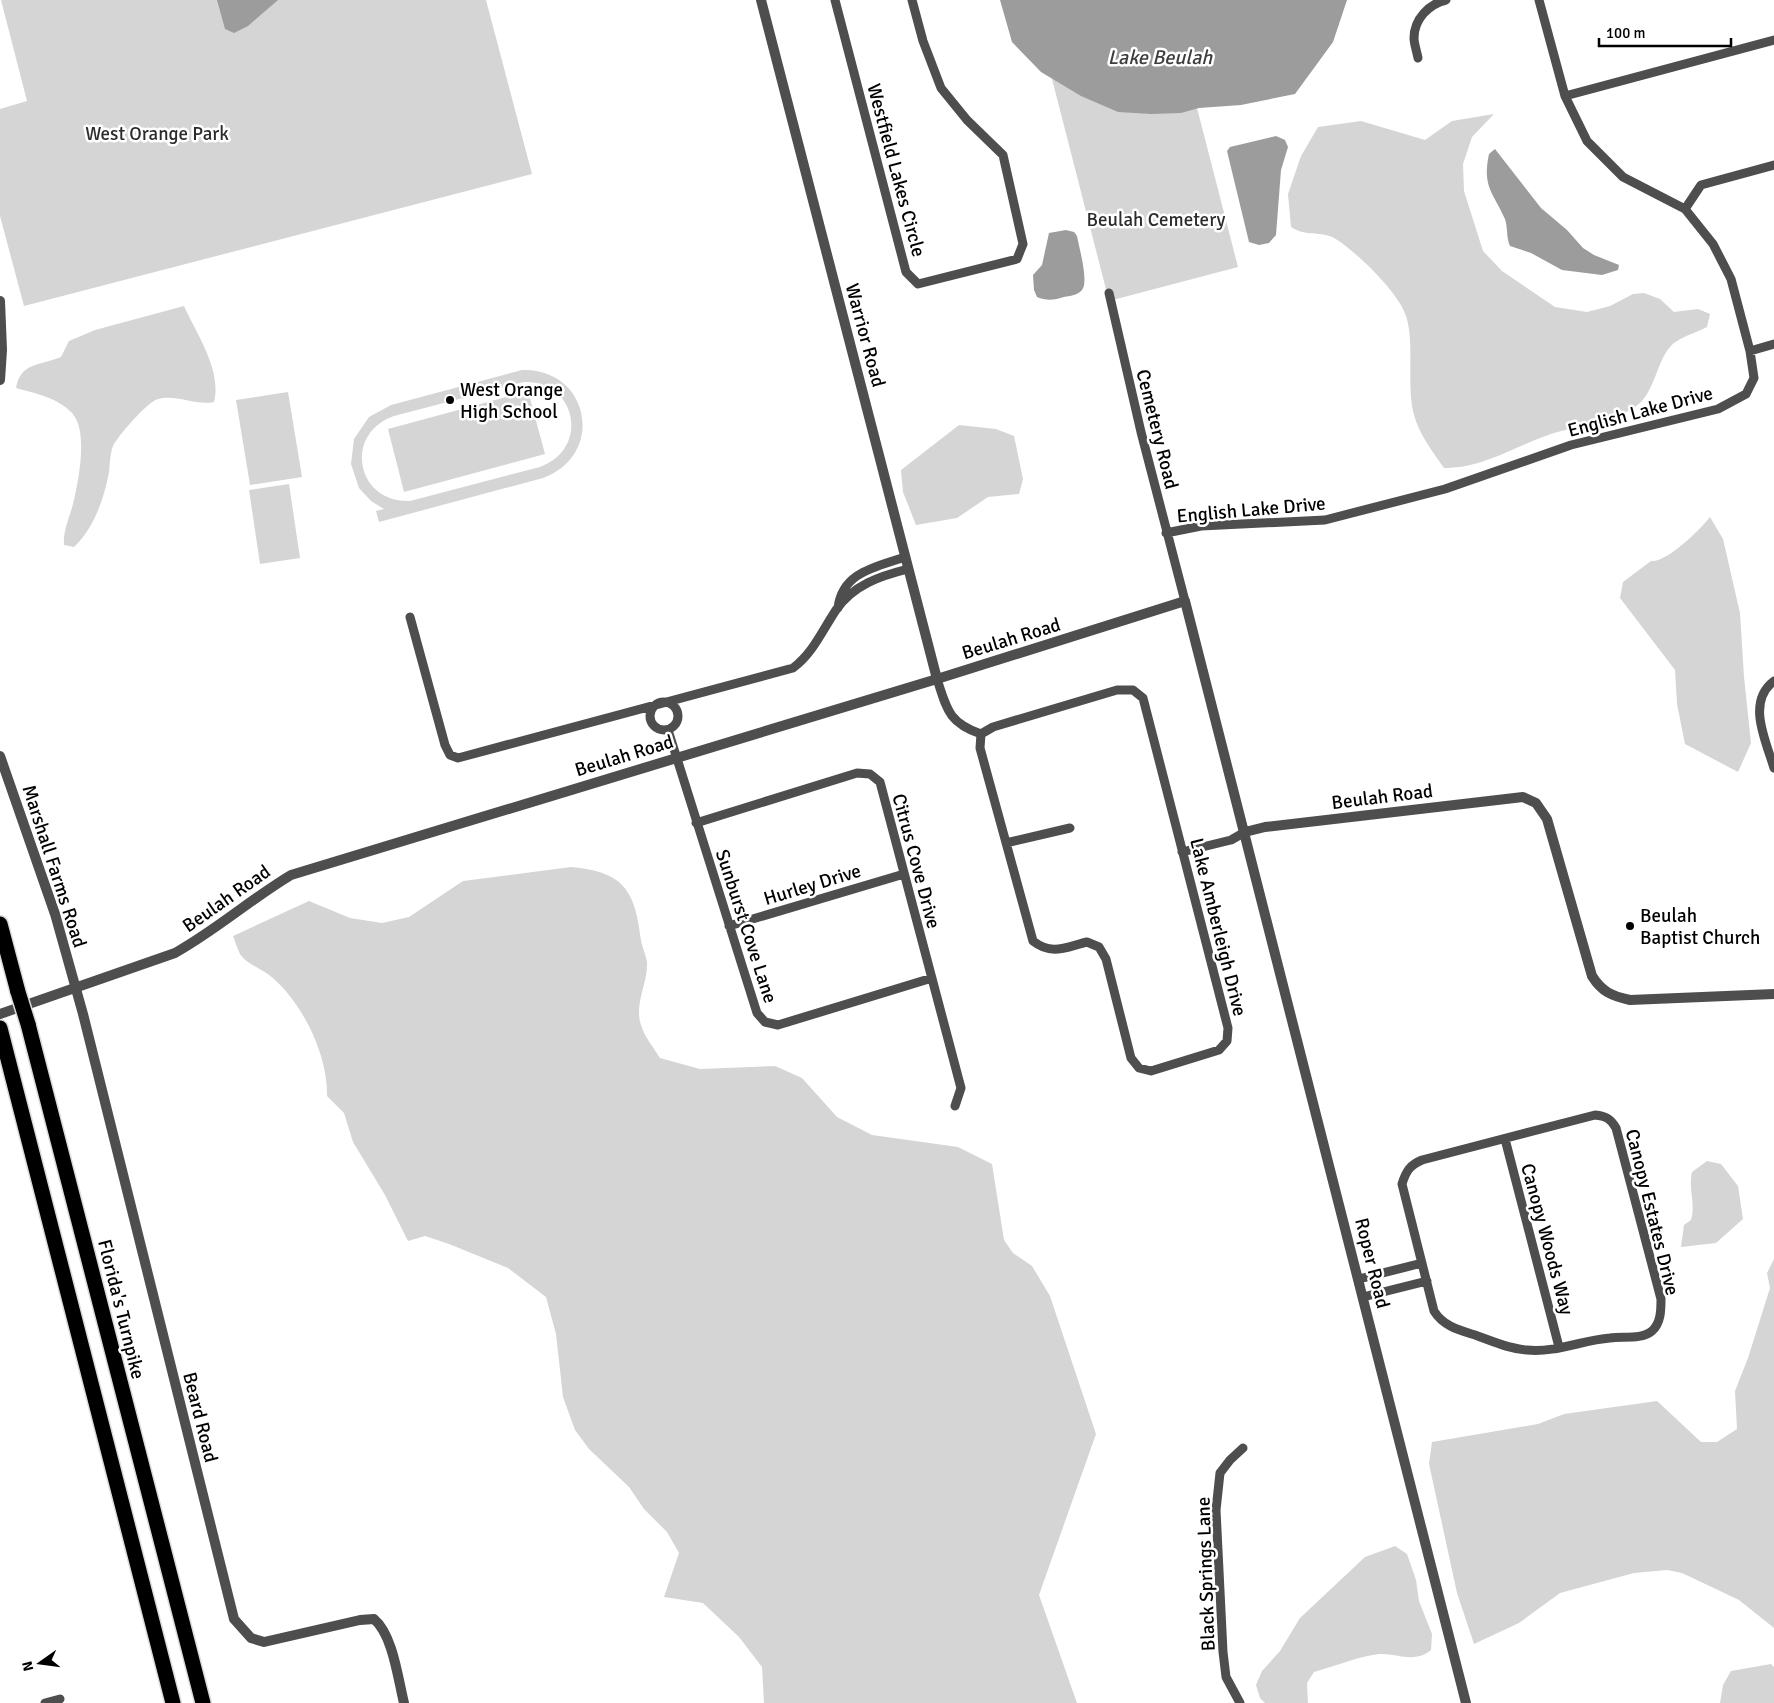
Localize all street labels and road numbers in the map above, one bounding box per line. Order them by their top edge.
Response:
street label: Westfield Lakes Circle [861,81,931,259]
street label: Warrior Road [840,281,890,390]
street label: Cemetery Road [1131,367,1184,492]
street label: English Lake Drive [1565,381,1715,443]
street label: English Lake Drive [1176,492,1327,528]
street label: Beulah Road [959,613,1063,665]
street label: Beulah Road [572,730,676,782]
street label: Beulah Road [1330,779,1434,815]
street label: Marshall Farms Road [16,782,92,951]
street label: Citrus Cove Drive [886,791,946,931]
street label: Lake Amberleigh Drive [1184,836,1252,1019]
street label: Sunburst Cove Lane [710,846,782,1006]
street label: Hurley Drive [761,859,864,911]
street label: Beulah Road [178,860,275,938]
street label: Canopy Estates Drive [1620,1127,1684,1298]
street label: Canopy Woods Way [1515,1161,1579,1318]
street label: Roper Road [1349,1215,1395,1311]
street label: Florida's Turnpike [92,1237,150,1382]
street label: Beard Road [177,1370,223,1465]
street label: Black Springs Lane [1191,1496,1221,1652]

